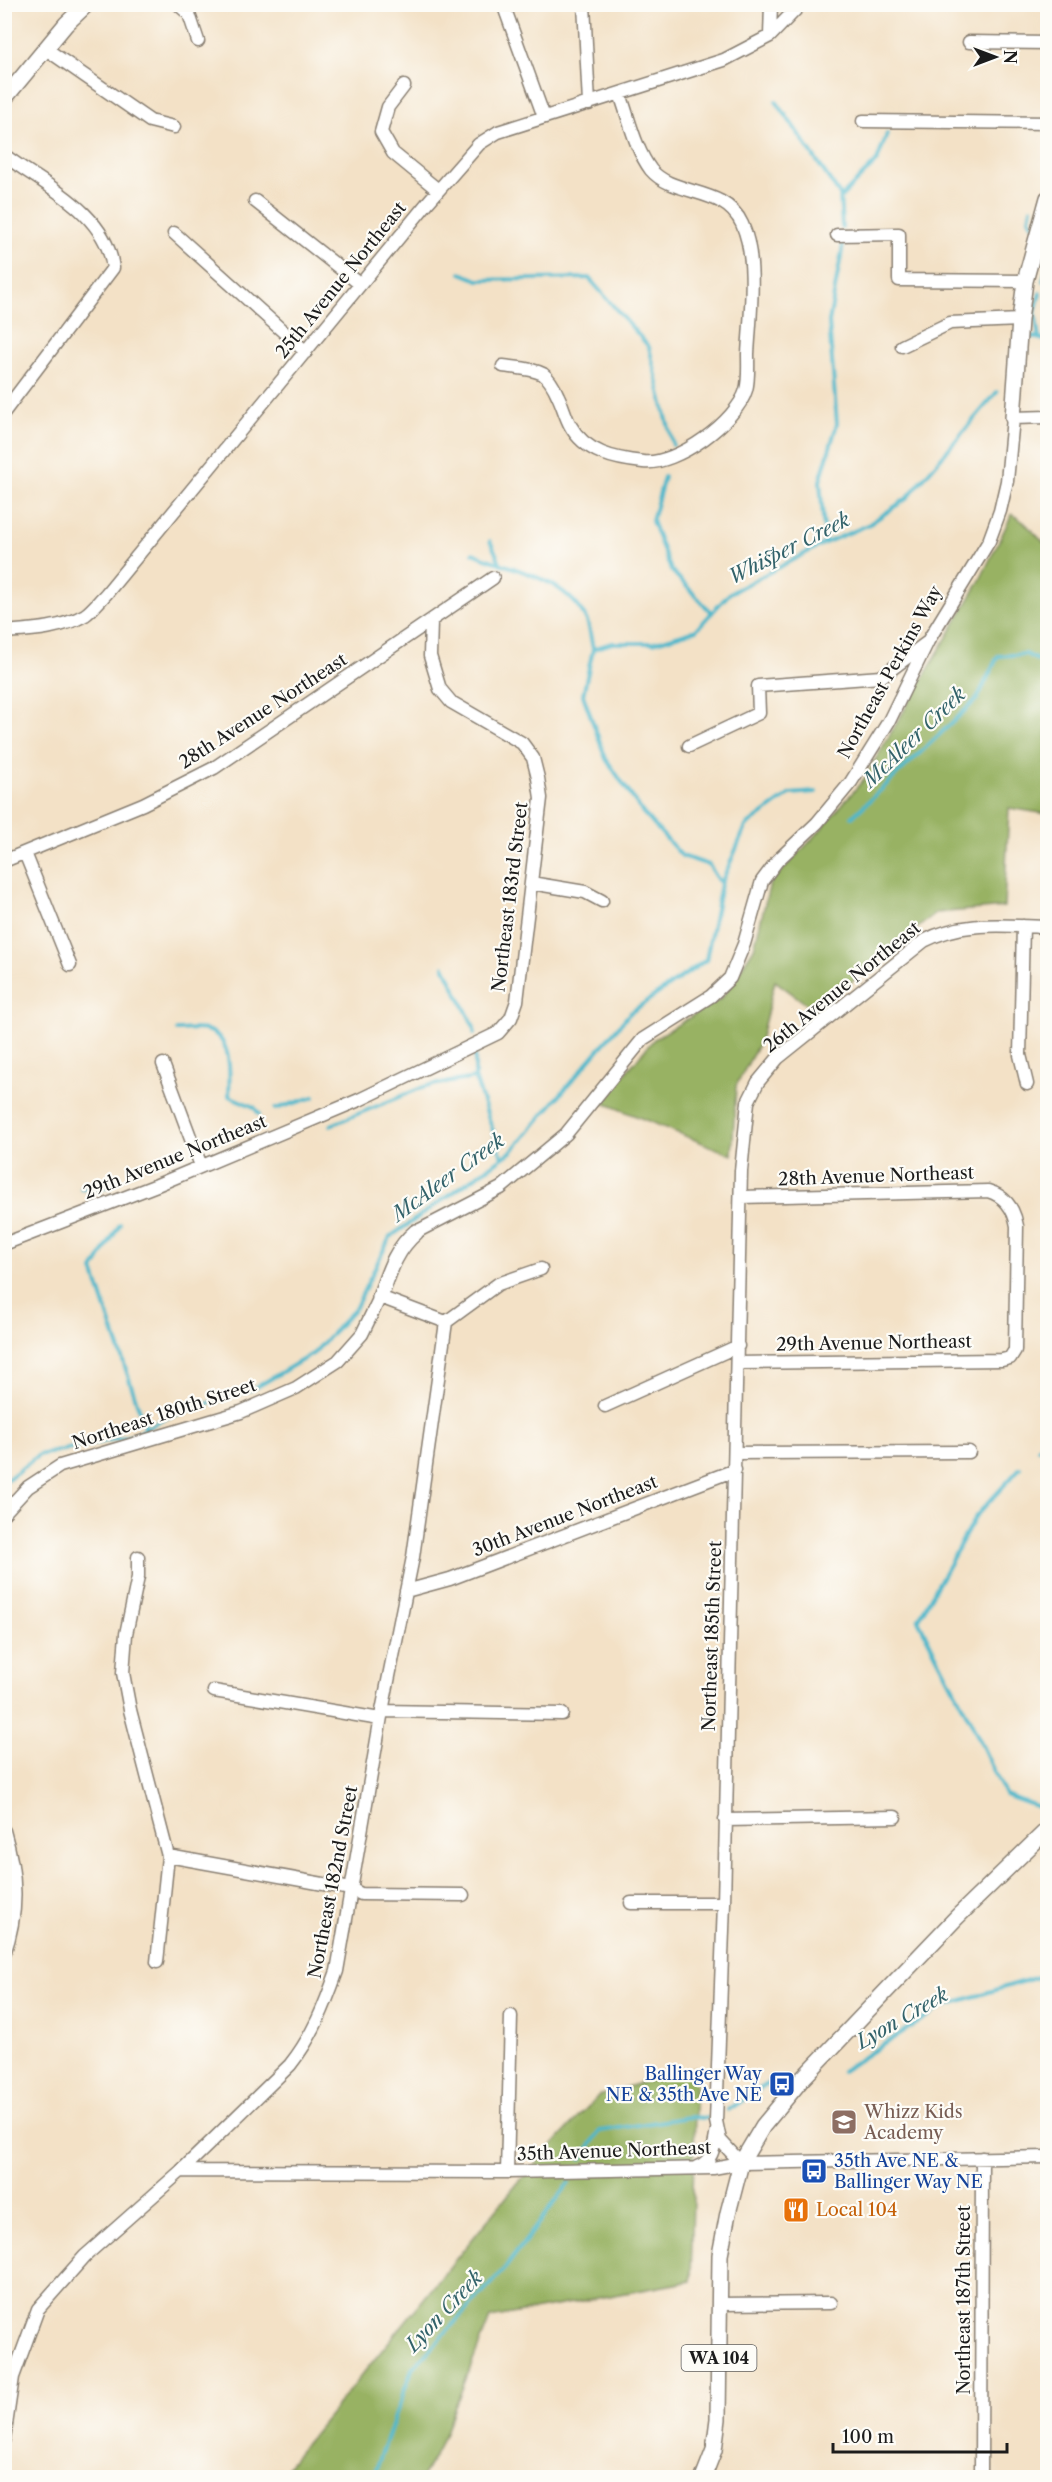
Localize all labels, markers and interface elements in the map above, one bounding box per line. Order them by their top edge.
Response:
north arrow [965,27,1025,87]
text: N [1000,50,1020,64]
street label: 25th Avenue Northeast [271,197,411,363]
water label: Whisper Creek [724,507,854,589]
street label: Northeast Perkins Way [833,581,947,762]
street label: 28th Avenue Northeast [175,648,352,774]
water label: McAleer Creek [856,682,971,793]
street label: Northeast 183rd Street [487,800,533,993]
street label: 26th Avenue Northeast [759,916,925,1057]
street label: 29th Avenue Northeast [80,1110,270,1204]
water label: McAleer Creek [385,1128,510,1227]
street label: 28th Avenue Northeast [778,1162,975,1190]
street label: 29th Avenue Northeast [776,1330,973,1356]
street label: Northeast 180th Street [69,1374,259,1454]
street label: 30th Avenue Northeast [470,1470,661,1561]
street label: Northeast 185th Street [698,1540,726,1732]
street label: Northeast 182nd Street [304,1783,363,1980]
water label: Lyon Creek [850,1982,953,2055]
place label: Ballinger Way NE & 35th Ave NE [606,2063,763,2106]
bus stop icon: Ballinger Way NE & 35th Ave NE [767,2069,797,2099]
place label: Whizz Kids Academy [863,2101,963,2144]
school or university icon: Whizz Kids Academy [829,2107,859,2137]
street label: 35th Avenue Northeast [516,2137,712,2165]
place label: 35th Ave NE & Ballinger Way NE [834,2150,983,2193]
bus stop icon: 35th Ave NE & Ballinger Way NE [799,2156,829,2186]
restaurant icon: Local 104 [781,2195,811,2225]
place label: Local 104 [816,2199,897,2221]
street label: Northeast 187th Street [953,2205,975,2395]
water label: Lyon Creek [399,2265,488,2358]
road number: WA 104 [682,2345,756,2371]
scale bar [833,2416,1007,2454]
text: 100 m [842,2426,894,2448]

